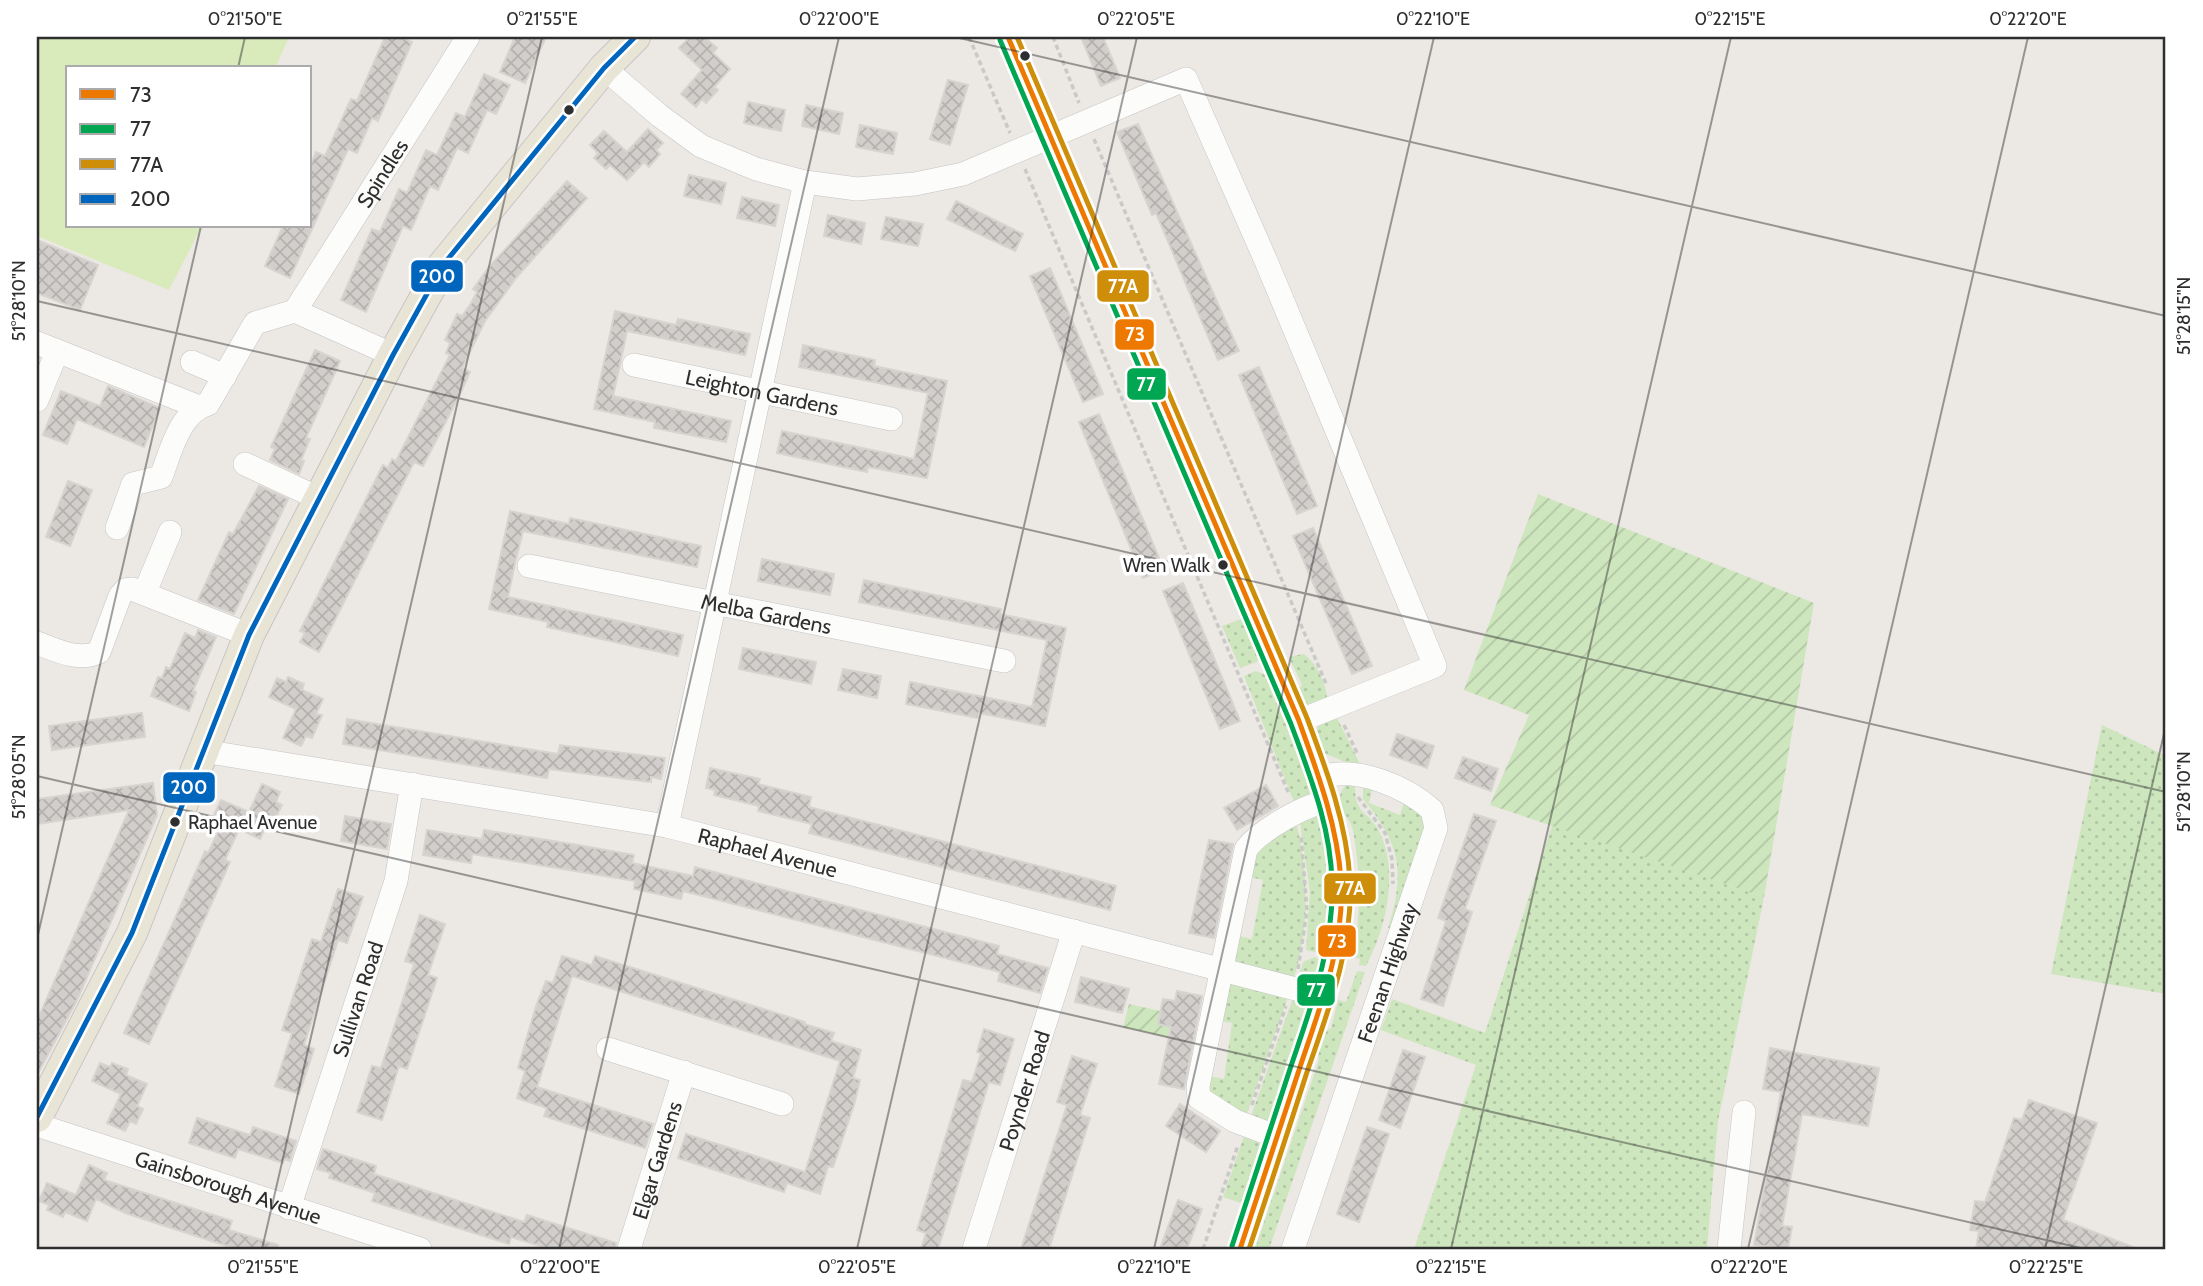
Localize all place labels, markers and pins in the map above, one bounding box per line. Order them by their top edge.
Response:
unlabelled marker [1018,49,1032,63]
unlabelled marker [562,103,576,117]
place label: Wren Walk [1123,554,1210,577]
marker: Wren Walk [1216,558,1230,572]
place label: Raphael Avenue [188,811,317,834]
marker: Raphael Avenue [168,815,182,829]

